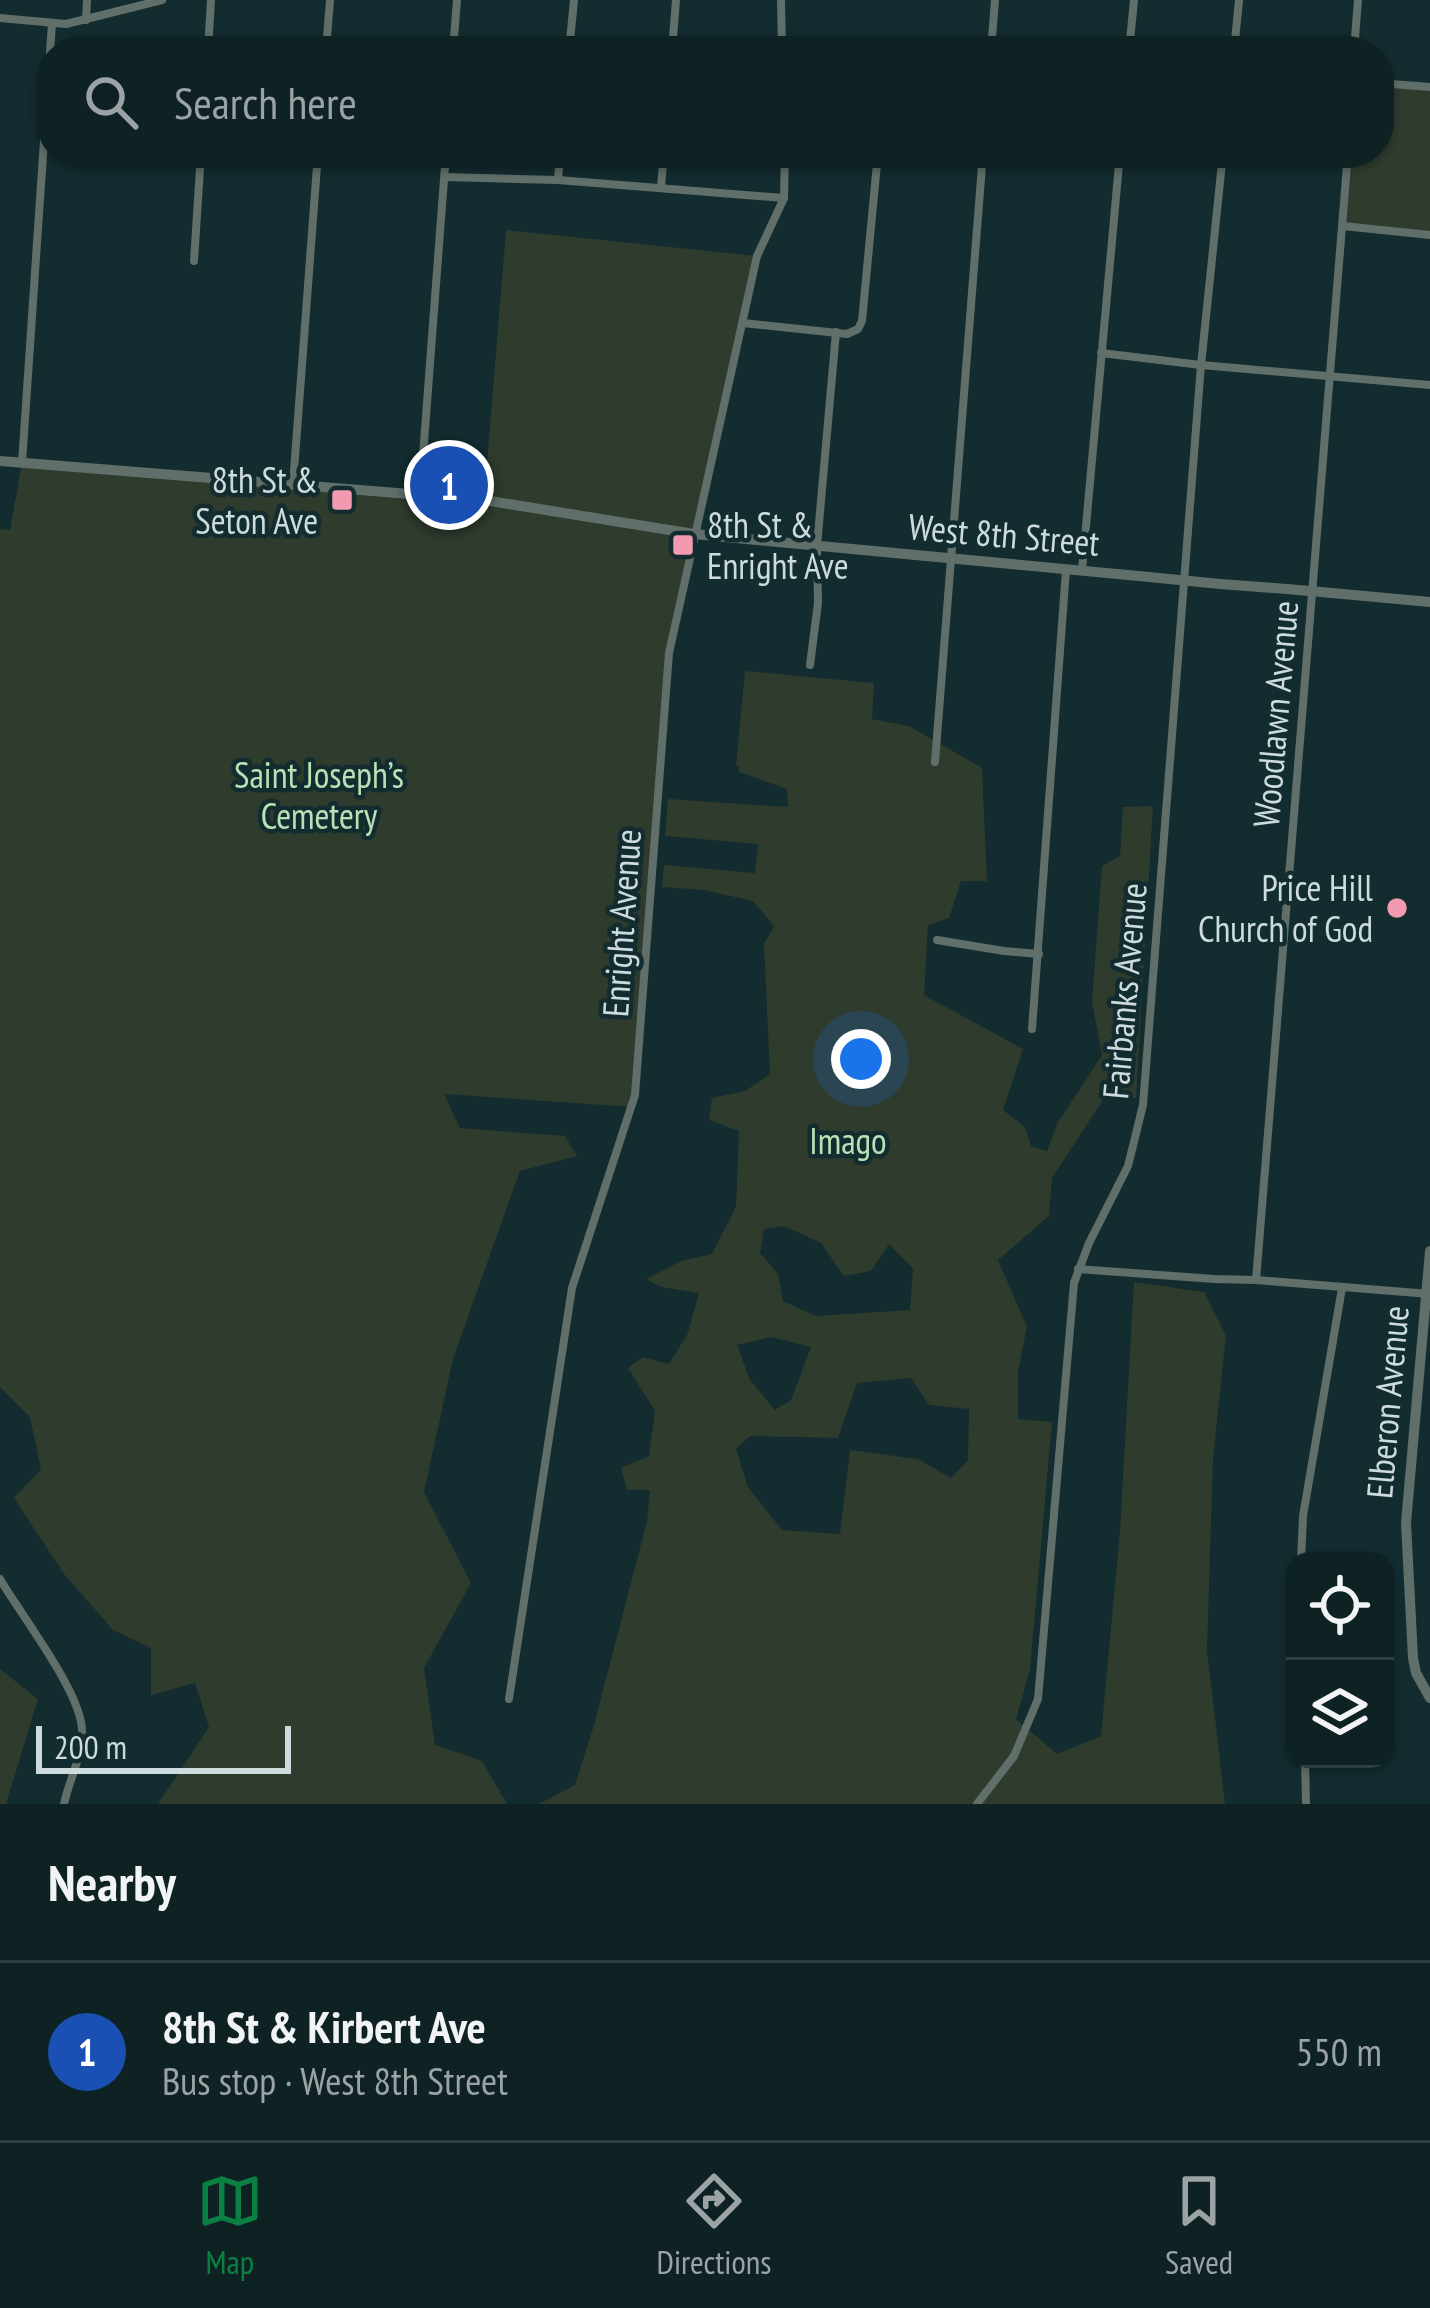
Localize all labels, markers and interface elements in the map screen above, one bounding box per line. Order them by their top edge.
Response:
search box [36,36,1394,168]
icon: search [78,69,144,135]
text: Search here [174,73,357,131]
pin: 1 [410,440,488,530]
place label: 8th St & Seton Ave [195,456,318,544]
marker: 8th St & Seton Ave [329,487,355,513]
place label: 8th St & Enright Ave [707,501,849,589]
street label: West 8th Street [907,502,1102,566]
marker: 8th St & Enright Ave [670,532,696,558]
street label: Woodlawn Avenue [1242,599,1308,829]
park label: Saint Joseph’s Cemetery [234,751,404,839]
street label: Enright Avenue [591,828,651,1018]
place label: Price Hill Church of God [1198,864,1374,952]
street label: Fairbanks Avenue [1091,881,1157,1101]
marker: Price Hill Church of God [1384,895,1410,921]
your location [831,1029,891,1089]
park label: Imago [809,1117,887,1164]
street label: Elberon Avenue [1355,1304,1419,1500]
map controls [1286,1552,1394,1768]
button: locate [1286,1552,1394,1660]
button: layers [1286,1660,1394,1768]
scale bar [36,1720,291,1773]
text: 200 m [54,1725,127,1768]
text: Nearby [48,1849,176,1915]
text: 8th St & Kirbert Ave [162,1997,486,2055]
text: 1 [78,2026,96,2077]
text: 550 m [1296,2026,1382,2077]
text: Bus stop · West 8th Street [162,2055,508,2106]
tab: Map [197,2168,263,2283]
tab: Directions [657,2168,771,2283]
tab: Saved [1165,2168,1233,2283]

